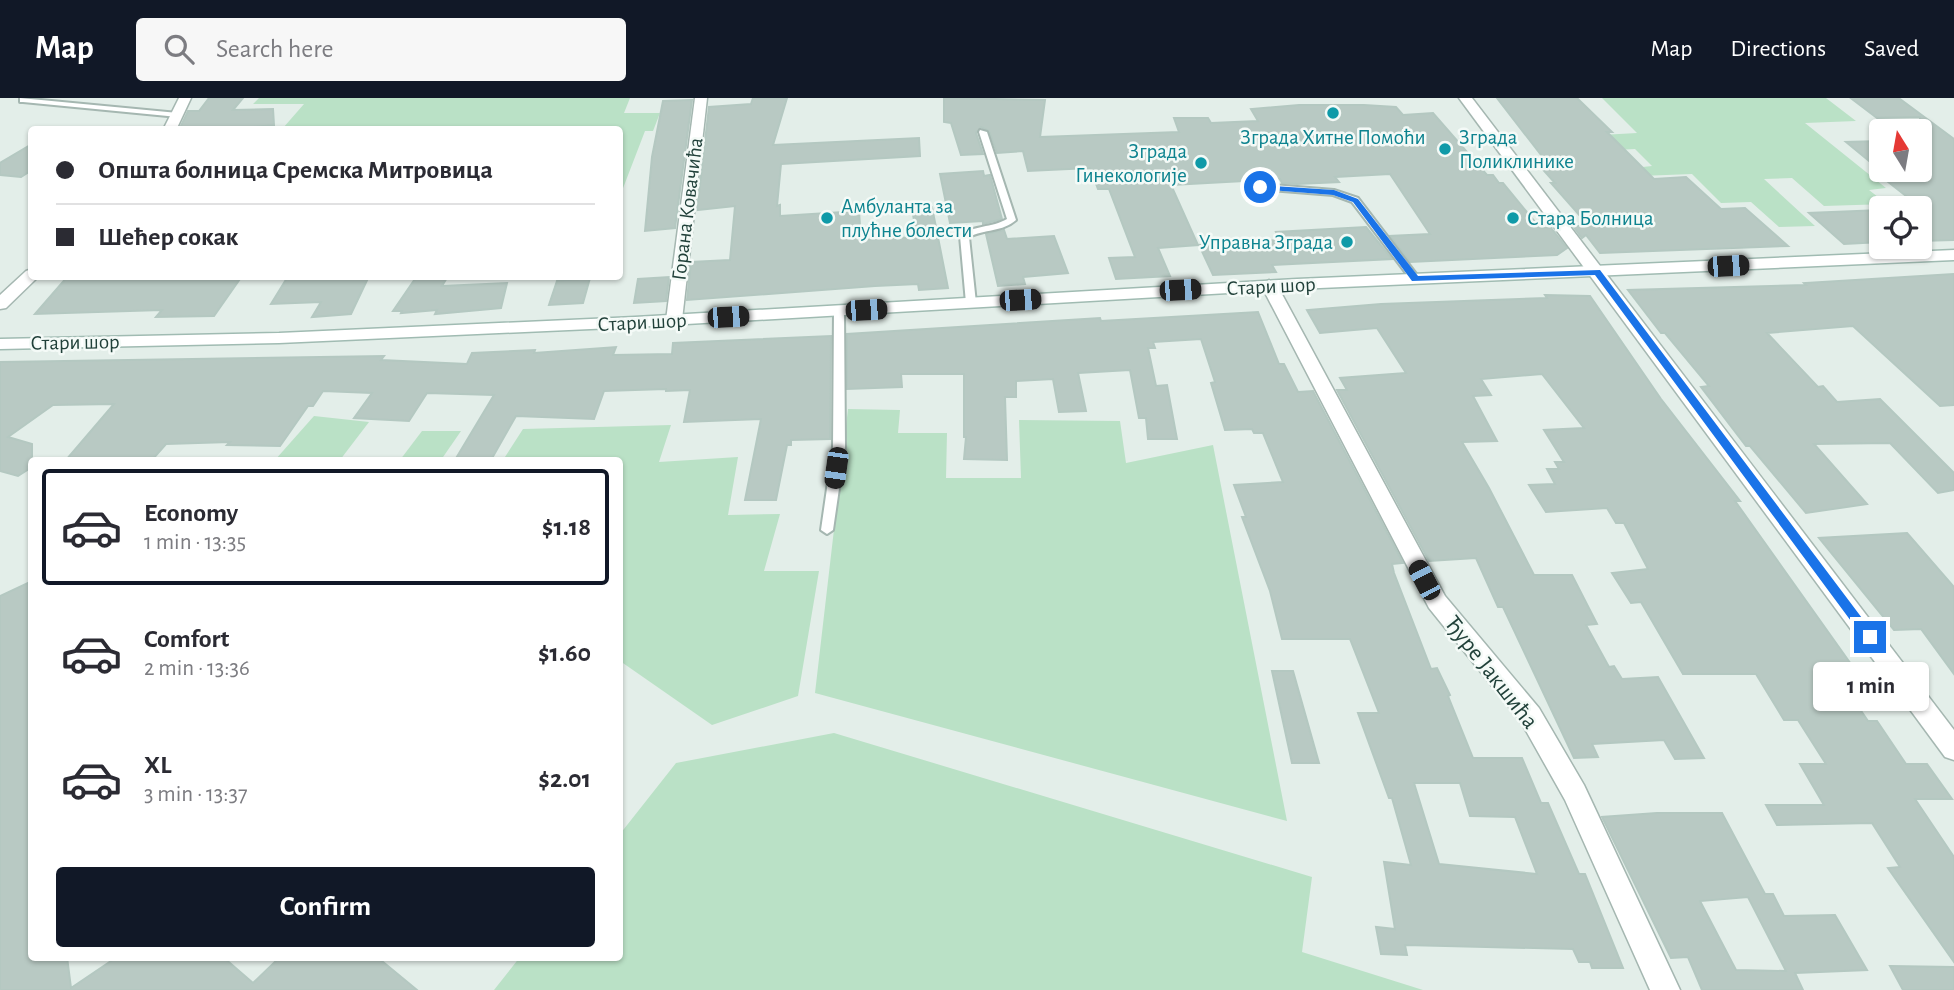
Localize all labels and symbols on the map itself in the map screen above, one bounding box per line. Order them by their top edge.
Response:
marker: Зграда Хитне Помоћи [1325,105,1341,121]
north arrow [1869,119,1932,182]
place label: Зграда Хитне Помоћи [1240,127,1426,148]
place label: Зграда Поликлинике [1459,127,1574,172]
street label: Горана Ковачића [668,136,707,282]
place label: Зграда Гинекологије [1075,141,1187,186]
marker: Зграда Поликлинике [1437,141,1453,157]
marker: Зграда Гинекологије [1193,155,1209,171]
route start [1244,171,1276,203]
place label: Амбуланта за плућне болести [841,196,972,241]
place label: Стара Болница [1527,208,1654,229]
marker: Амбуланта за плућне болести [819,210,835,226]
marker: Стара Болница [1505,210,1521,226]
place label: Управна Зграда [1199,232,1333,253]
marker: Управна Зграда [1339,234,1355,250]
car [1707,254,1750,278]
street label: Стари шор [1226,274,1316,299]
car [1159,278,1202,302]
car [999,288,1042,312]
car [845,298,888,322]
car [707,305,750,329]
street label: Стари шор [597,310,687,335]
street label: Стари шор [30,331,120,354]
car [823,446,850,490]
car [1405,557,1444,603]
street label: Ђуре Јакшића [1440,612,1542,734]
route end [1854,621,1886,653]
callout: 1 min [1812,662,1928,710]

